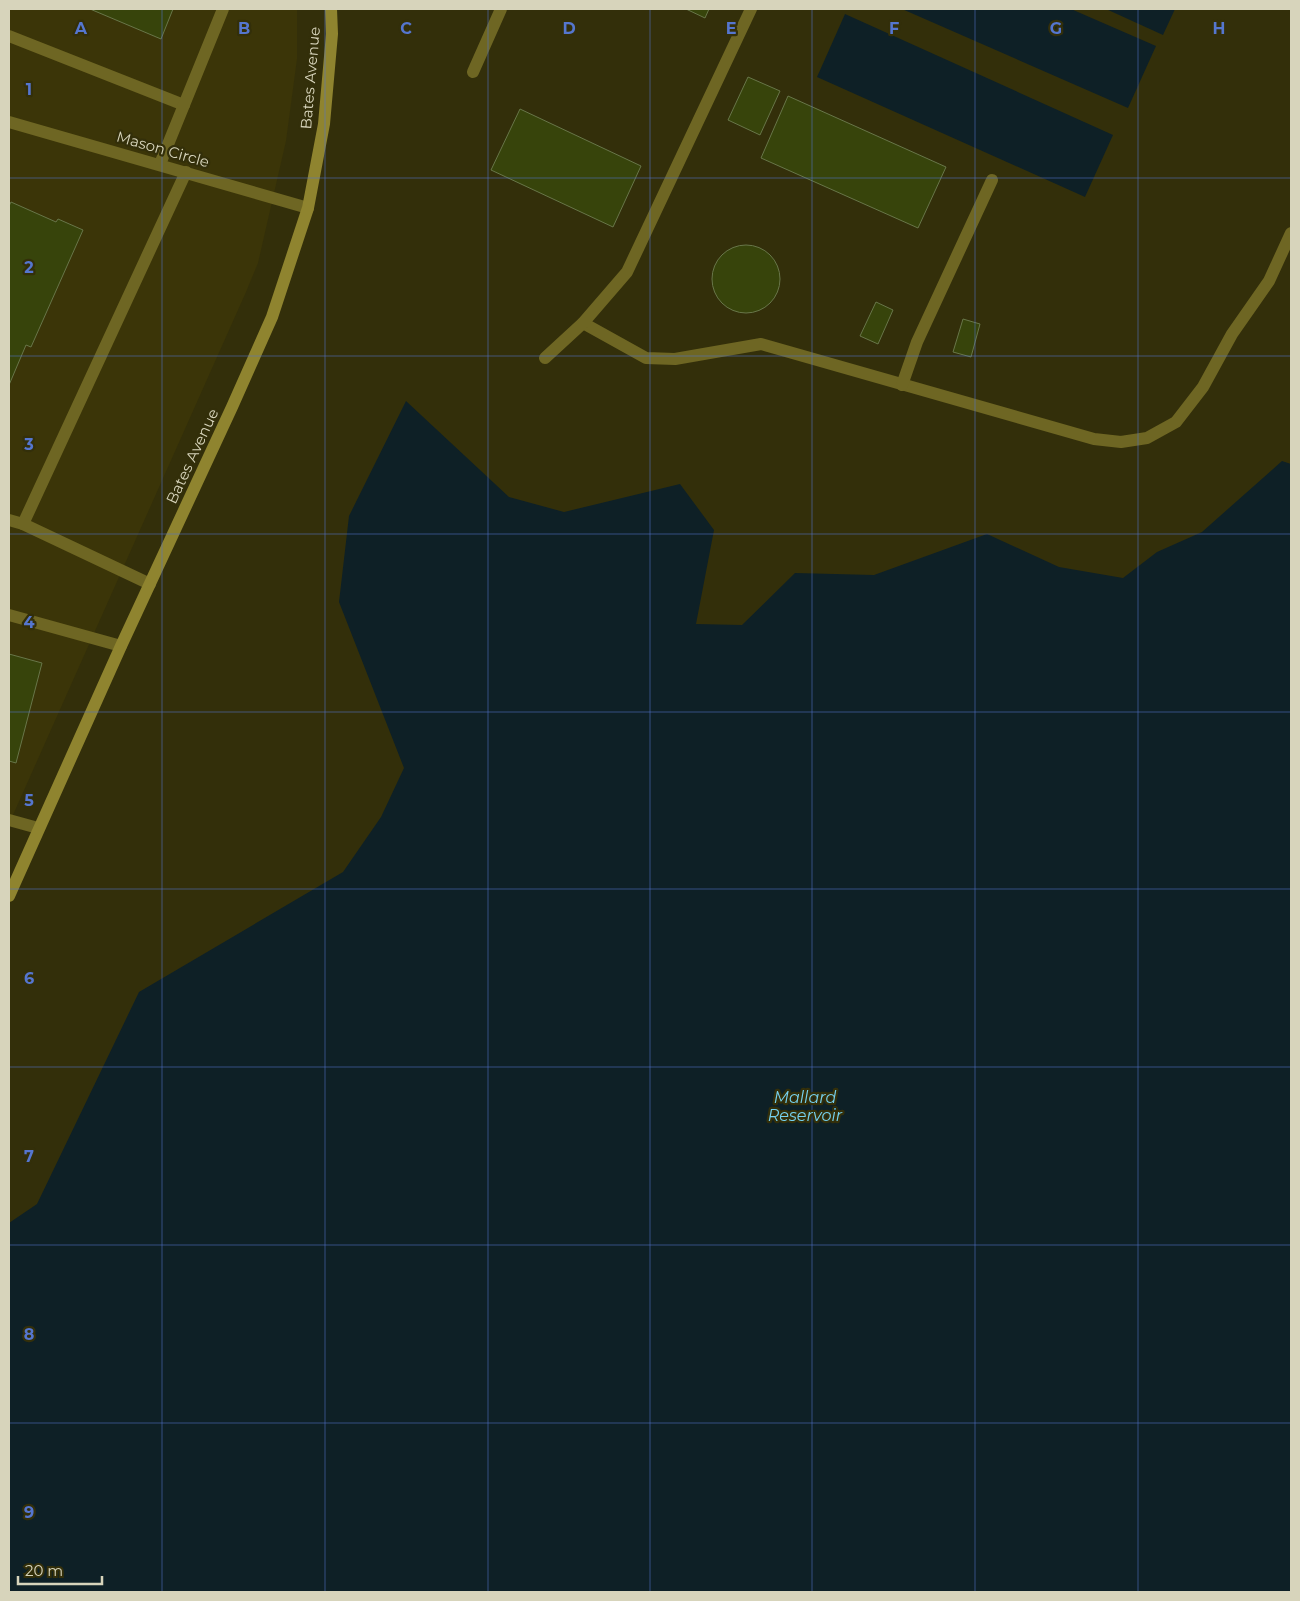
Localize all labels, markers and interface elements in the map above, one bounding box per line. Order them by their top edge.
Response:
text: A [74,19,88,38]
text: B [238,19,250,38]
text: C [400,19,412,38]
text: D [562,19,576,38]
text: E [726,19,736,38]
text: F [889,19,899,38]
text: G [1050,19,1062,38]
text: H [1213,19,1225,38]
street label: Bates Avenue [296,26,324,130]
text: 1 [26,80,32,99]
street label: Mason Circle [114,127,212,171]
text: 2 [24,258,34,277]
street label: Bates Avenue [162,405,222,507]
text: 3 [23,435,34,454]
text: 4 [23,613,35,632]
text: 5 [24,791,34,810]
text: 6 [24,969,34,988]
water label: Mallard Reservoir [768,1088,843,1125]
text: 7 [24,1147,34,1166]
text: 8 [24,1325,34,1344]
text: 9 [24,1503,34,1522]
scale bar [18,1554,101,1586]
text: 20 m [25,1561,63,1580]

